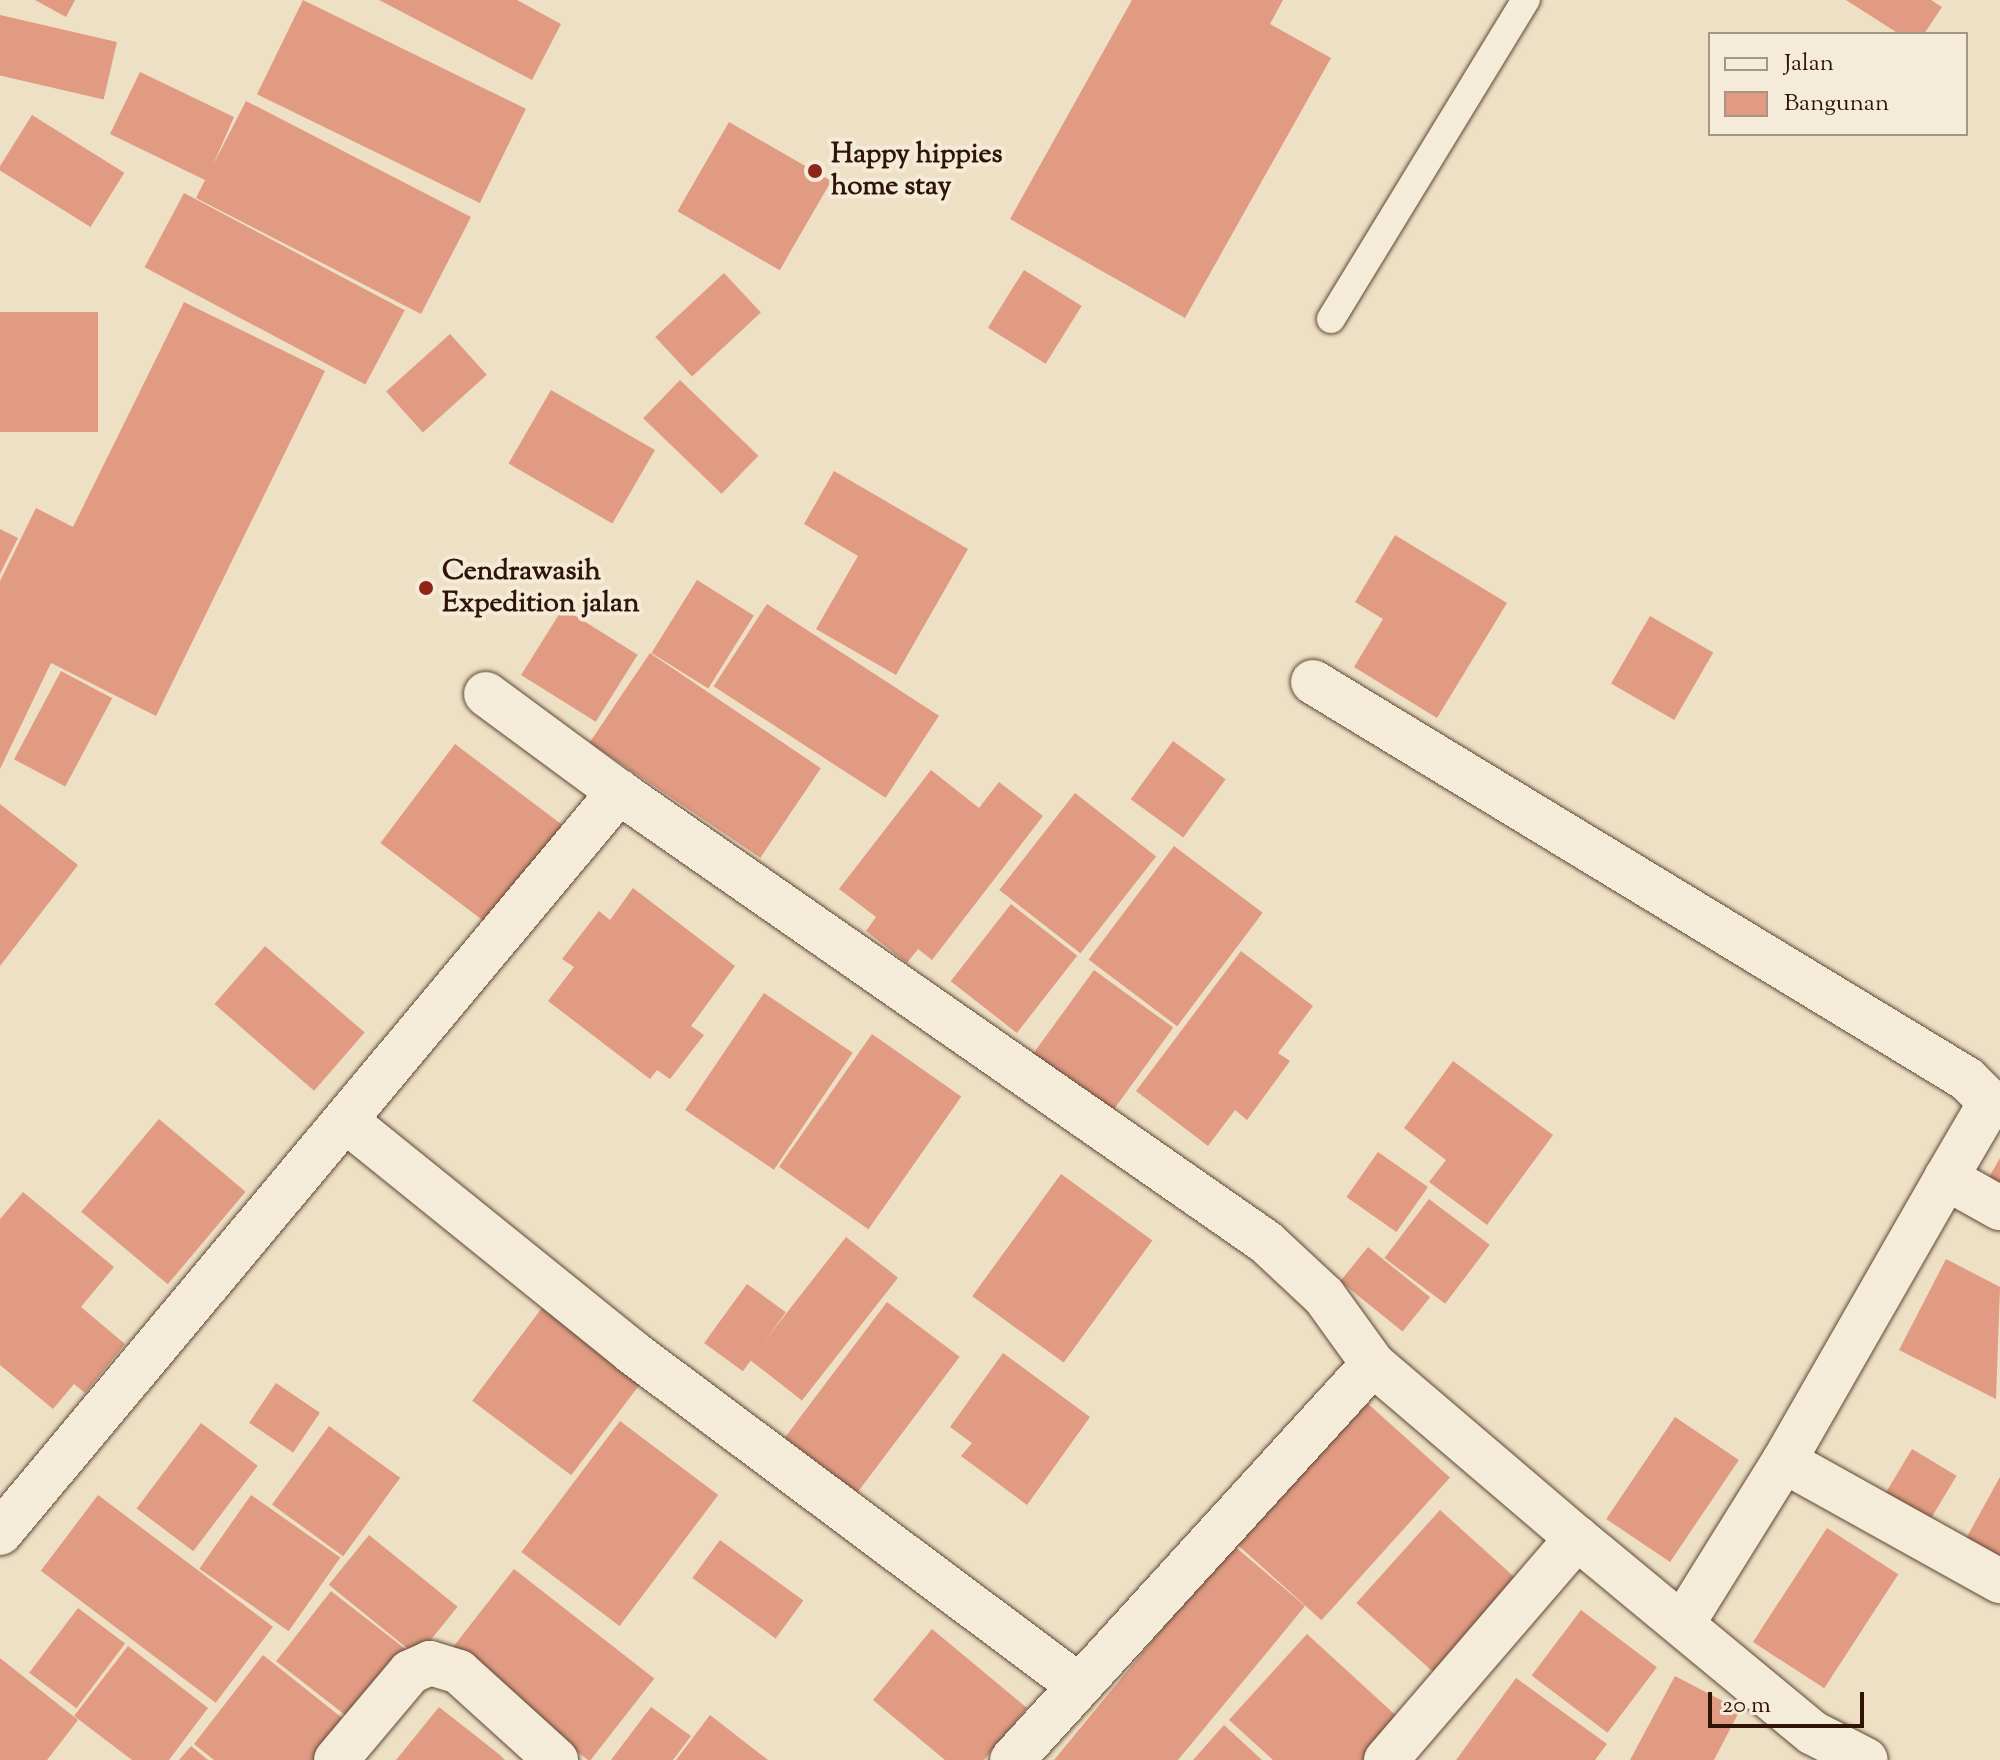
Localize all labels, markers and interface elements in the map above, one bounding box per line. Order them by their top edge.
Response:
legend [1708,32,1968,136]
text: Jalan [1784,47,1834,81]
text: Bangunan [1784,87,1889,121]
place label: Happy hippies home stay [831,138,1003,204]
marker: Happy hippies home stay [806,162,824,180]
place label: Cendrawasih Expedition jalan [442,555,639,621]
marker: Cendrawasih Expedition jalan [417,579,435,597]
scale bar [1712,1676,1868,1726]
text: 20 m [1722,1689,1771,1723]

